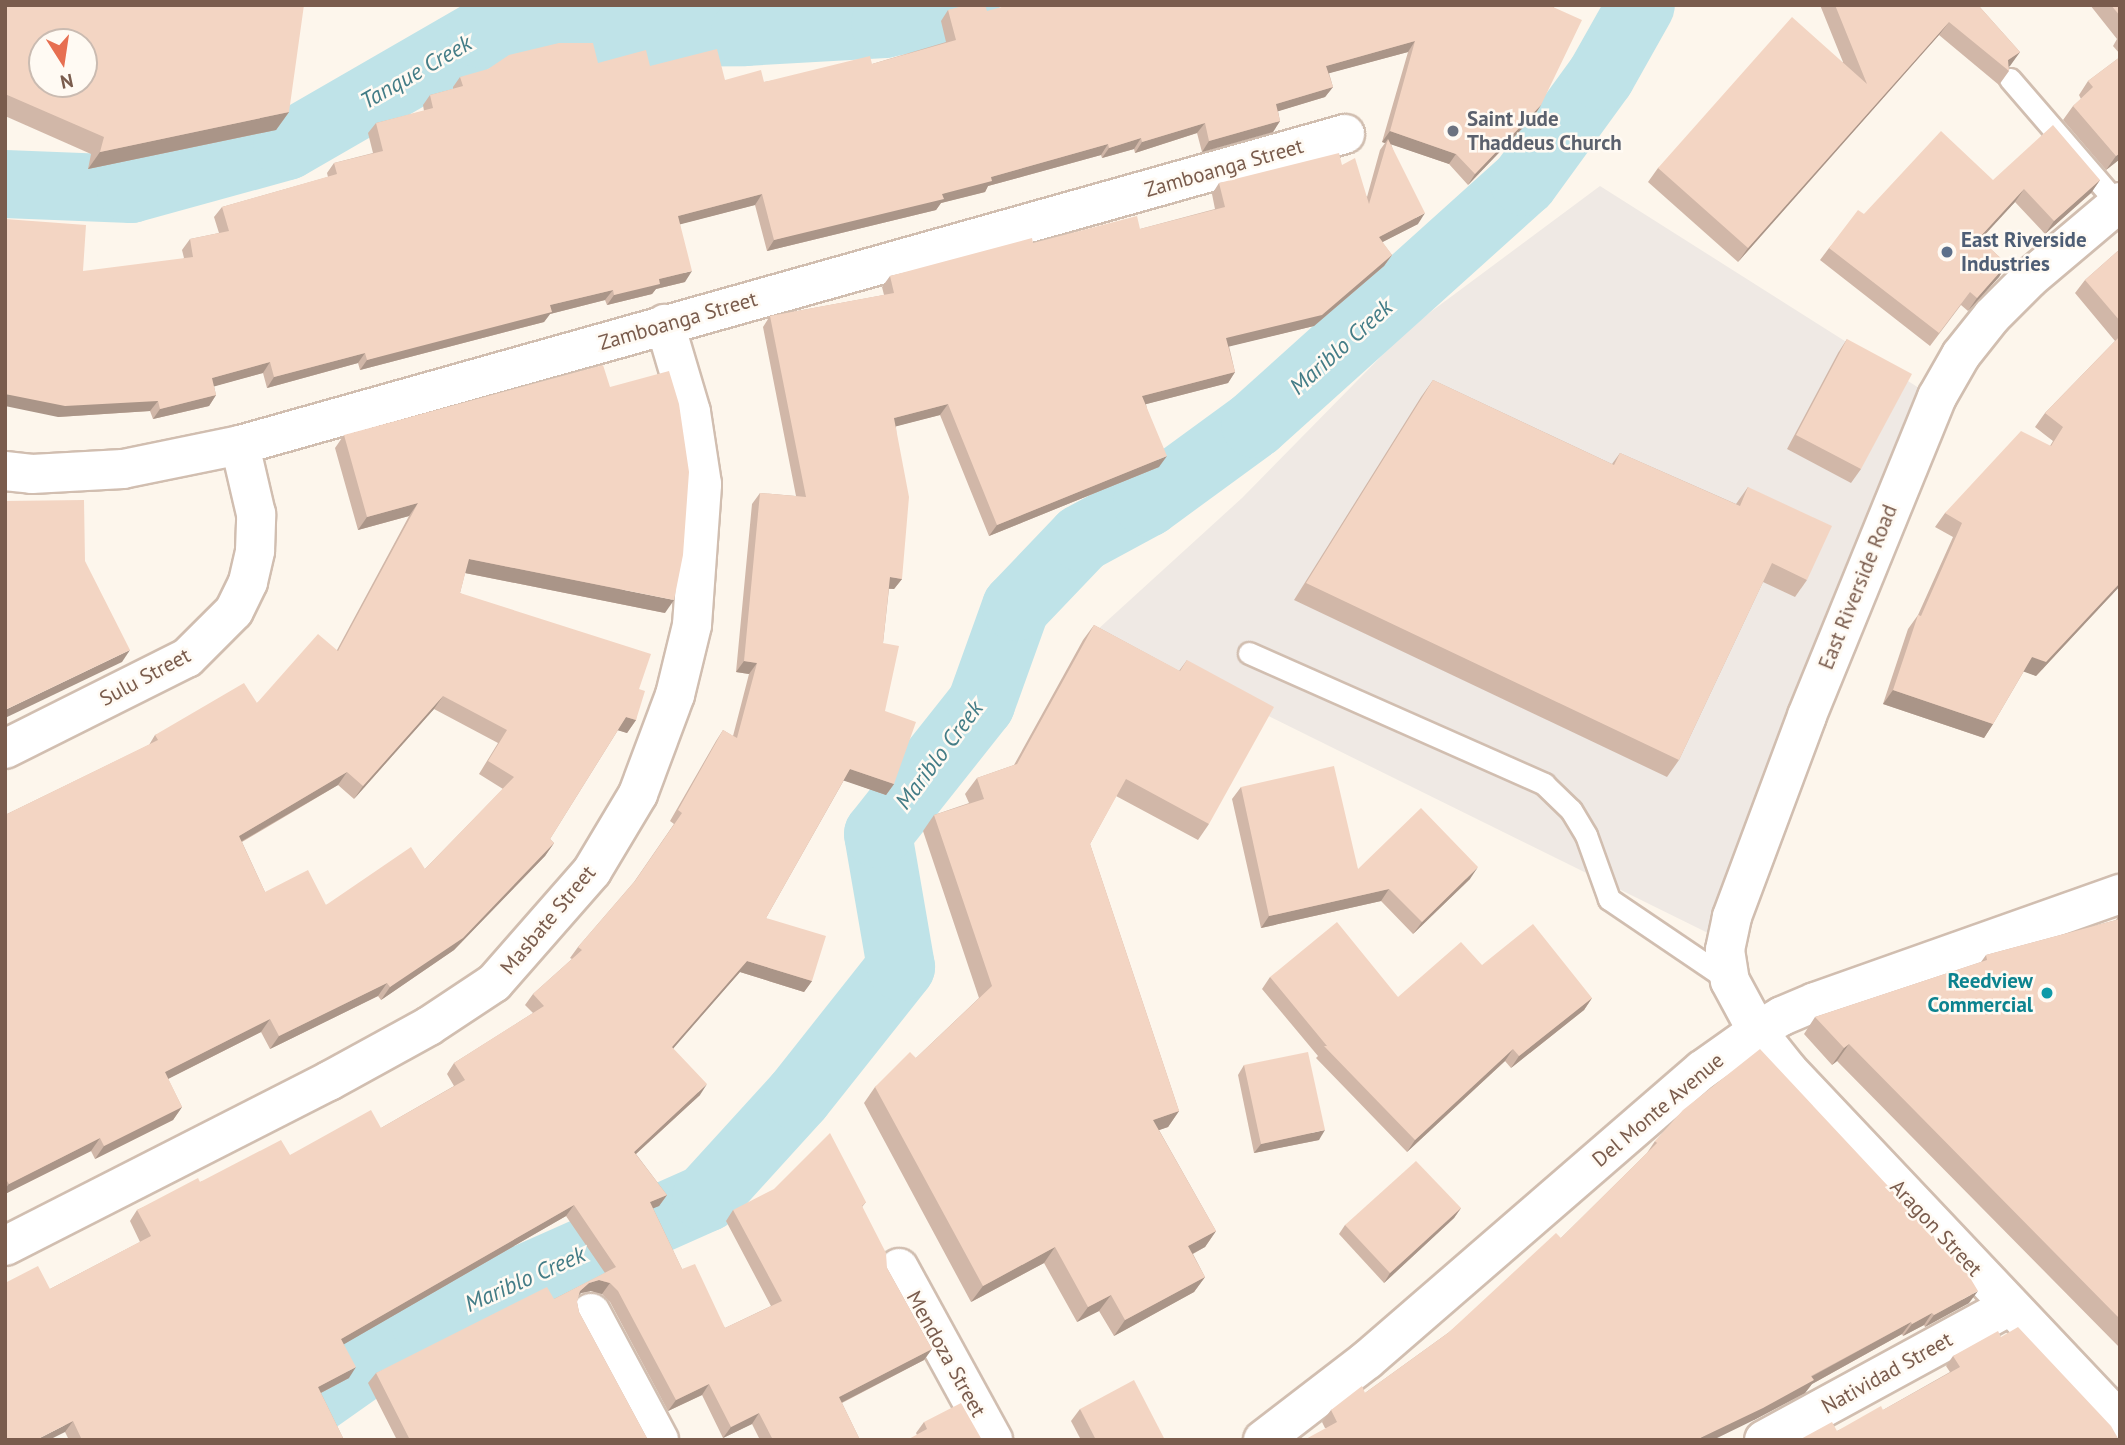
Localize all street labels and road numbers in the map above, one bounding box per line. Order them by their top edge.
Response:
street label: Zamboanga Street [1142,133,1306,203]
street label: Zamboanga Street [596,286,760,356]
street label: East Riverside Road [1813,501,1903,673]
street label: Sulu Street [95,643,195,711]
street label: Masbate Street [495,860,601,980]
street label: Del Monte Avenue [1587,1048,1729,1172]
street label: Aragon Street [1885,1174,1987,1282]
street label: Mendoza Street [901,1287,991,1421]
street label: Natividad Street [1817,1327,1957,1419]

